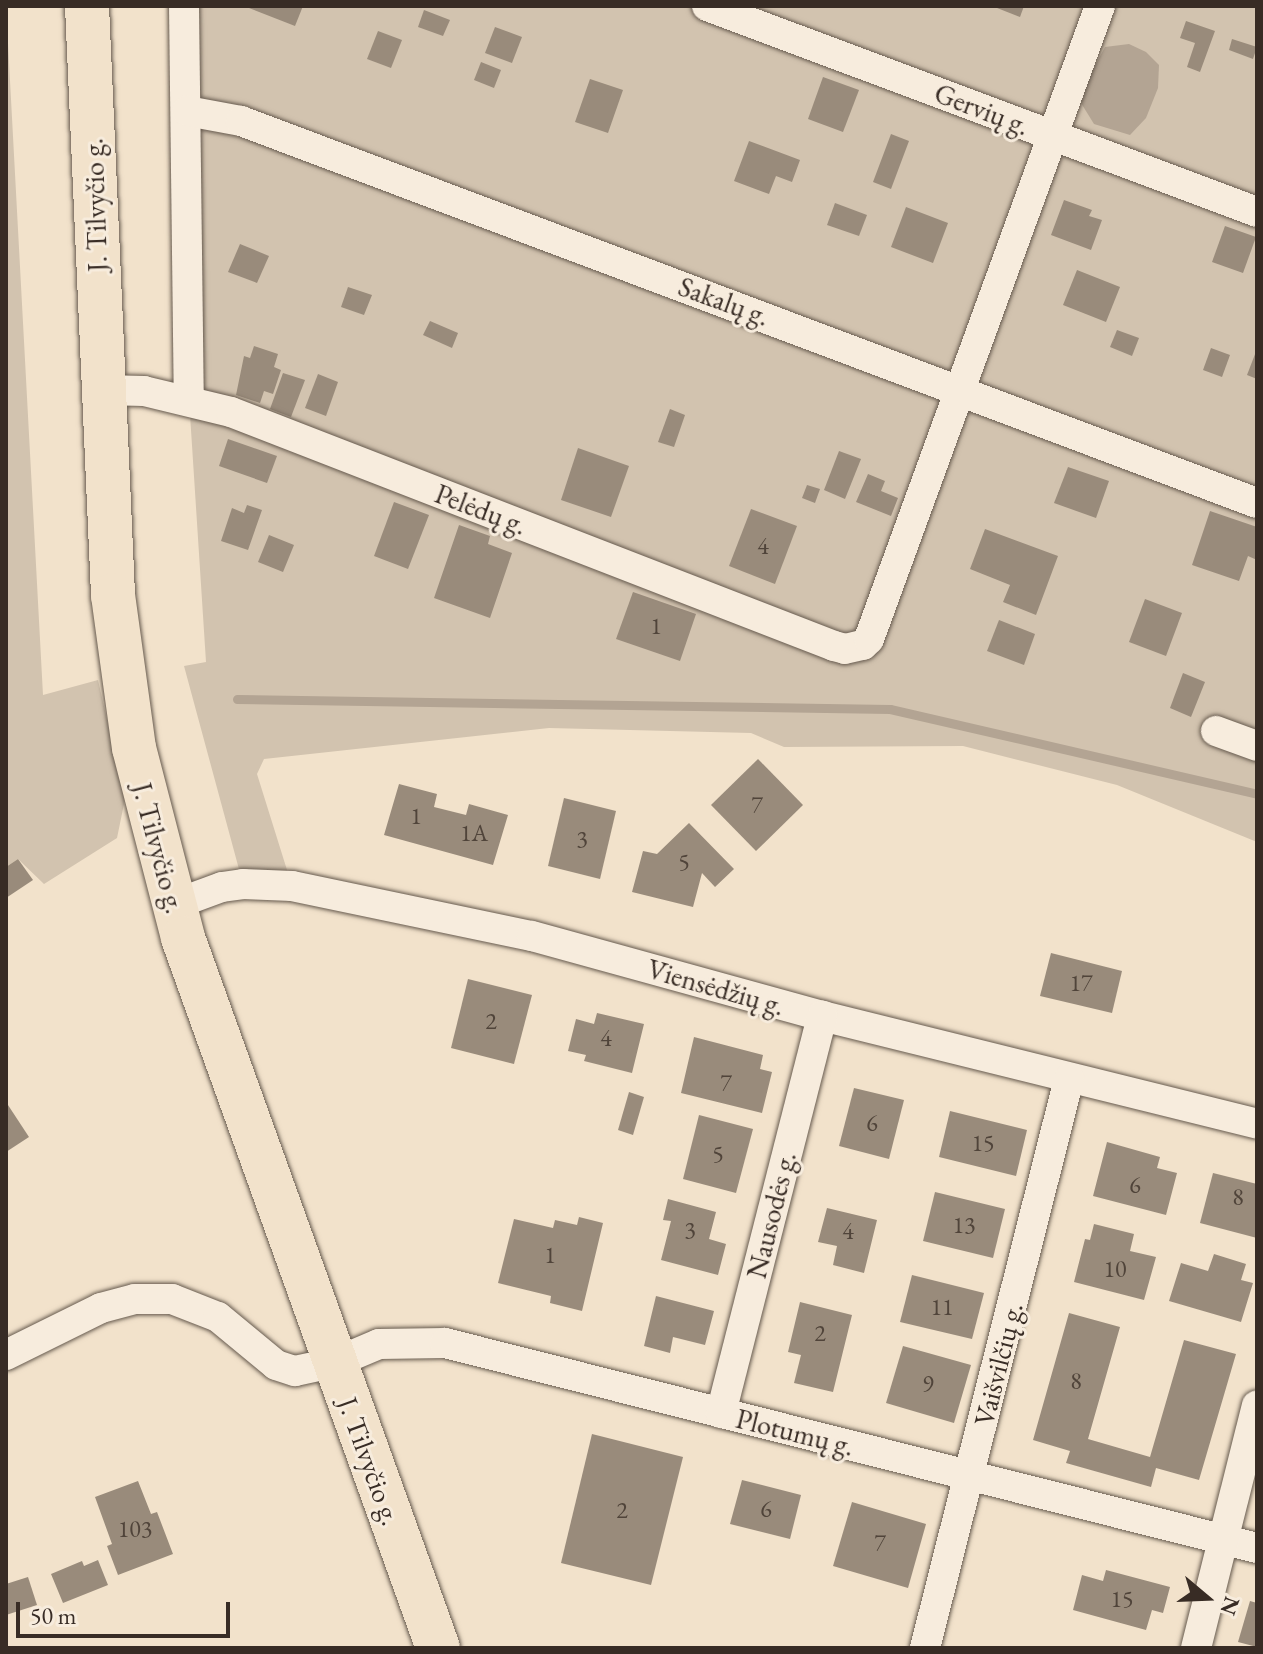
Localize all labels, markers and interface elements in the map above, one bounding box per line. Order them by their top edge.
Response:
street label: Gervių g. [930,76,1034,142]
street label: J. Tilvyčio g. [76,137,114,273]
street label: Sakalų g. [674,269,774,333]
street label: Pelėdų g. [430,476,532,542]
house number: 4 [757,532,769,560]
house number: 1 [650,612,662,640]
street label: J. Tilvyčio g. [125,779,193,917]
house number: 7 [751,791,763,819]
house number: 1 [410,802,422,830]
house number: 1A [460,819,488,847]
house number: 3 [576,825,588,853]
house number: 5 [678,848,690,876]
street label: Viensėdžių g. [644,951,788,1023]
house number: 17 [1069,969,1093,997]
house number: 2 [485,1007,497,1035]
house number: 4 [600,1024,612,1052]
house number: 7 [720,1069,732,1097]
house number: 6 [866,1109,878,1137]
house number: 15 [971,1129,995,1157]
house number: 5 [712,1140,724,1168]
street label: Nausodės g. [739,1148,803,1282]
house number: 6 [1129,1171,1141,1199]
house number: 8 [1232,1183,1244,1211]
house number: 13 [952,1211,976,1239]
house number: 3 [684,1216,696,1244]
house number: 4 [842,1217,854,1245]
house number: 1 [544,1241,556,1269]
house number: 10 [1103,1255,1127,1283]
house number: 11 [930,1293,954,1321]
street label: Vaišvilčių g. [966,1299,1030,1429]
house number: 2 [814,1319,826,1347]
house number: 8 [1070,1367,1082,1395]
house number: 9 [922,1370,934,1398]
street label: J. Tilvyčio g. [331,1392,409,1530]
street label: Plotumų g. [733,1401,857,1463]
house number: 6 [760,1495,772,1523]
house number: 2 [616,1496,628,1524]
house number: 103 [118,1515,152,1543]
house number: 7 [874,1529,886,1557]
north arrow [1167,1558,1247,1638]
house number: 15 [1110,1585,1134,1613]
scale bar [20,1586,234,1636]
text: N [1214,1593,1247,1619]
text: 50 m [30,1600,77,1631]

